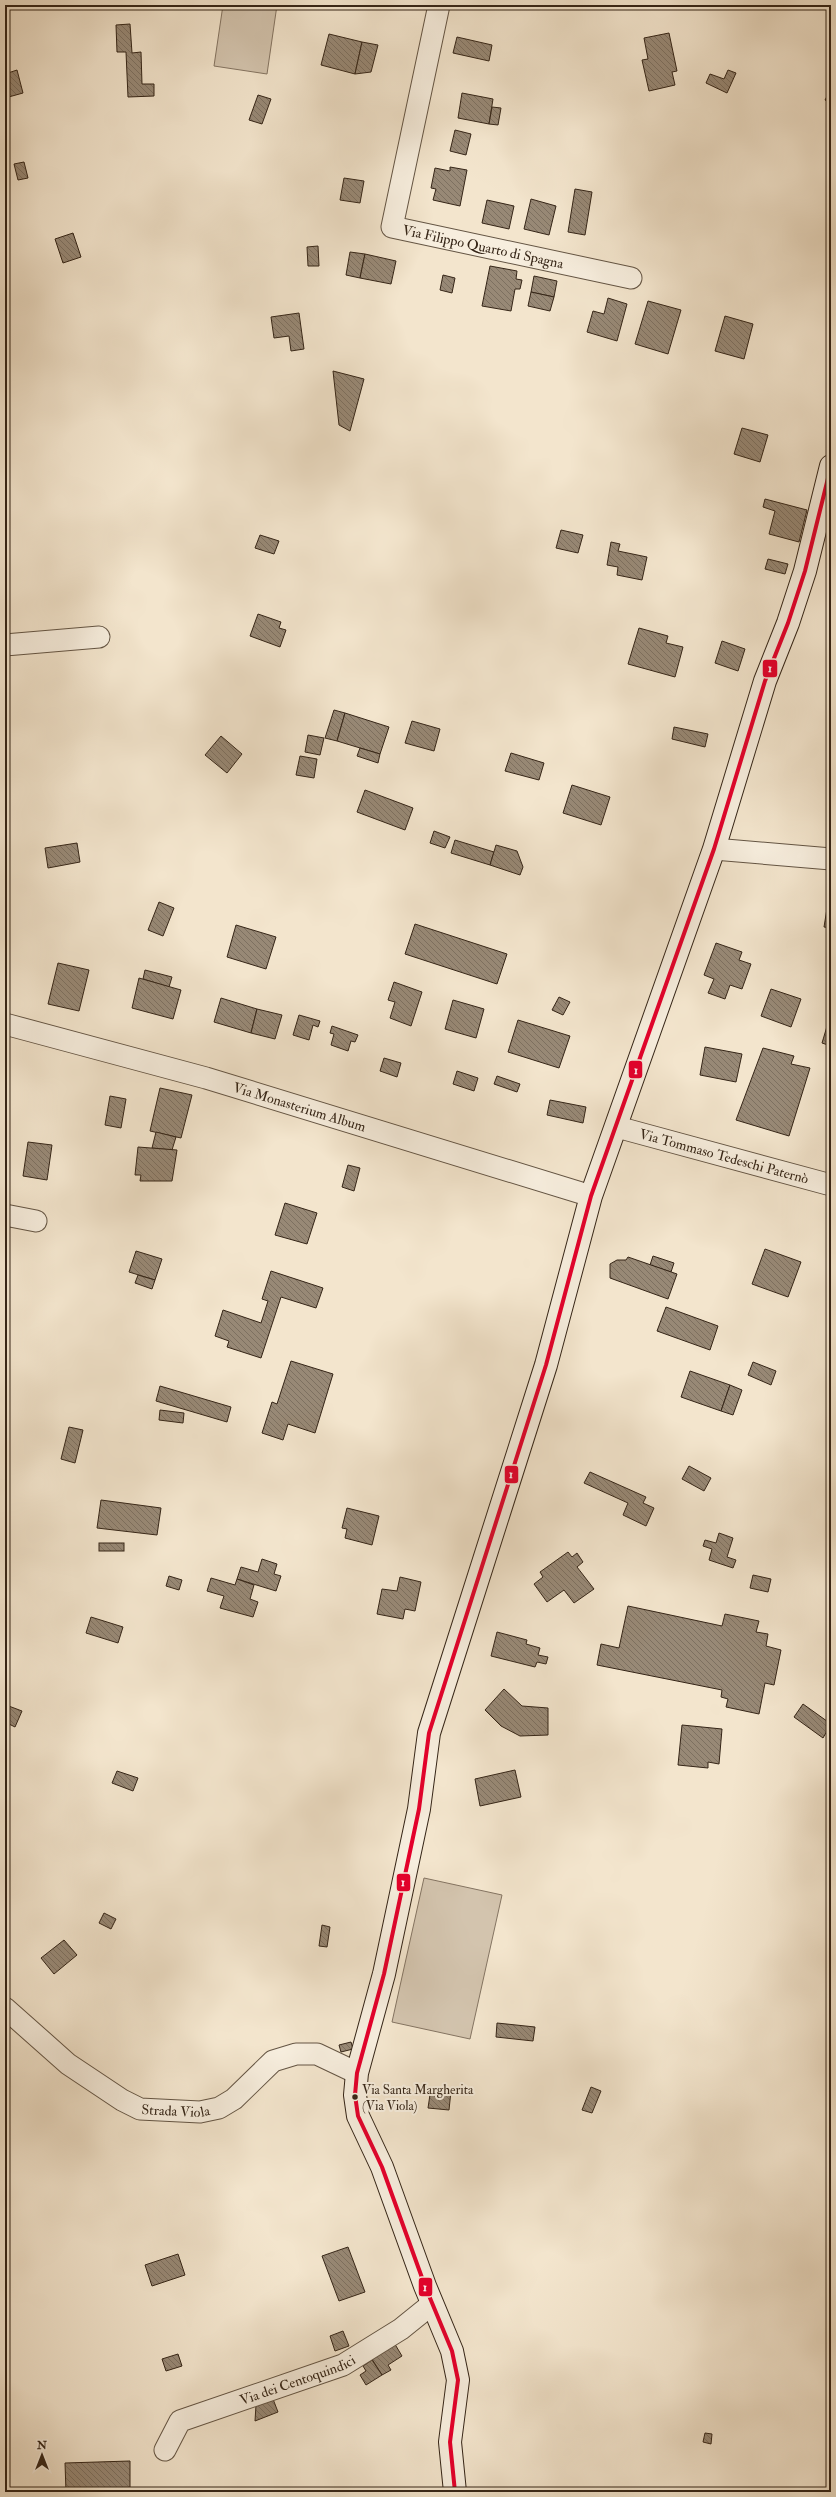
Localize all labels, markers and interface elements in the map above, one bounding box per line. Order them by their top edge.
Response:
street label: Via Filippo Quarto di Spagna [401,221,565,272]
line badge: 1 [762,659,778,678]
text: 1 [768,662,772,675]
line badge: 1 [628,1060,643,1079]
text: 1 [634,1064,638,1077]
street label: Via Monasterium Album [231,1078,368,1135]
street label: Via Tommaso Tedeschi Paternò [638,1125,811,1187]
line badge: 1 [504,1465,519,1484]
text: 1 [509,1468,513,1481]
line badge: 1 [396,1873,411,1892]
text: 1 [401,1876,405,1889]
place label: Via Santa Margherita (Via Viola) [362,2082,474,2114]
marker: Via Santa Margherita (Via Viola) [350,2092,360,2102]
street label: Strada Viola [141,2101,212,2121]
line badge: 1 [418,2277,433,2297]
text: 1 [423,2281,427,2294]
street label: Via dei Centoquindici [237,2351,359,2408]
north arrow [22,2435,62,2475]
text: N [36,2439,48,2452]

